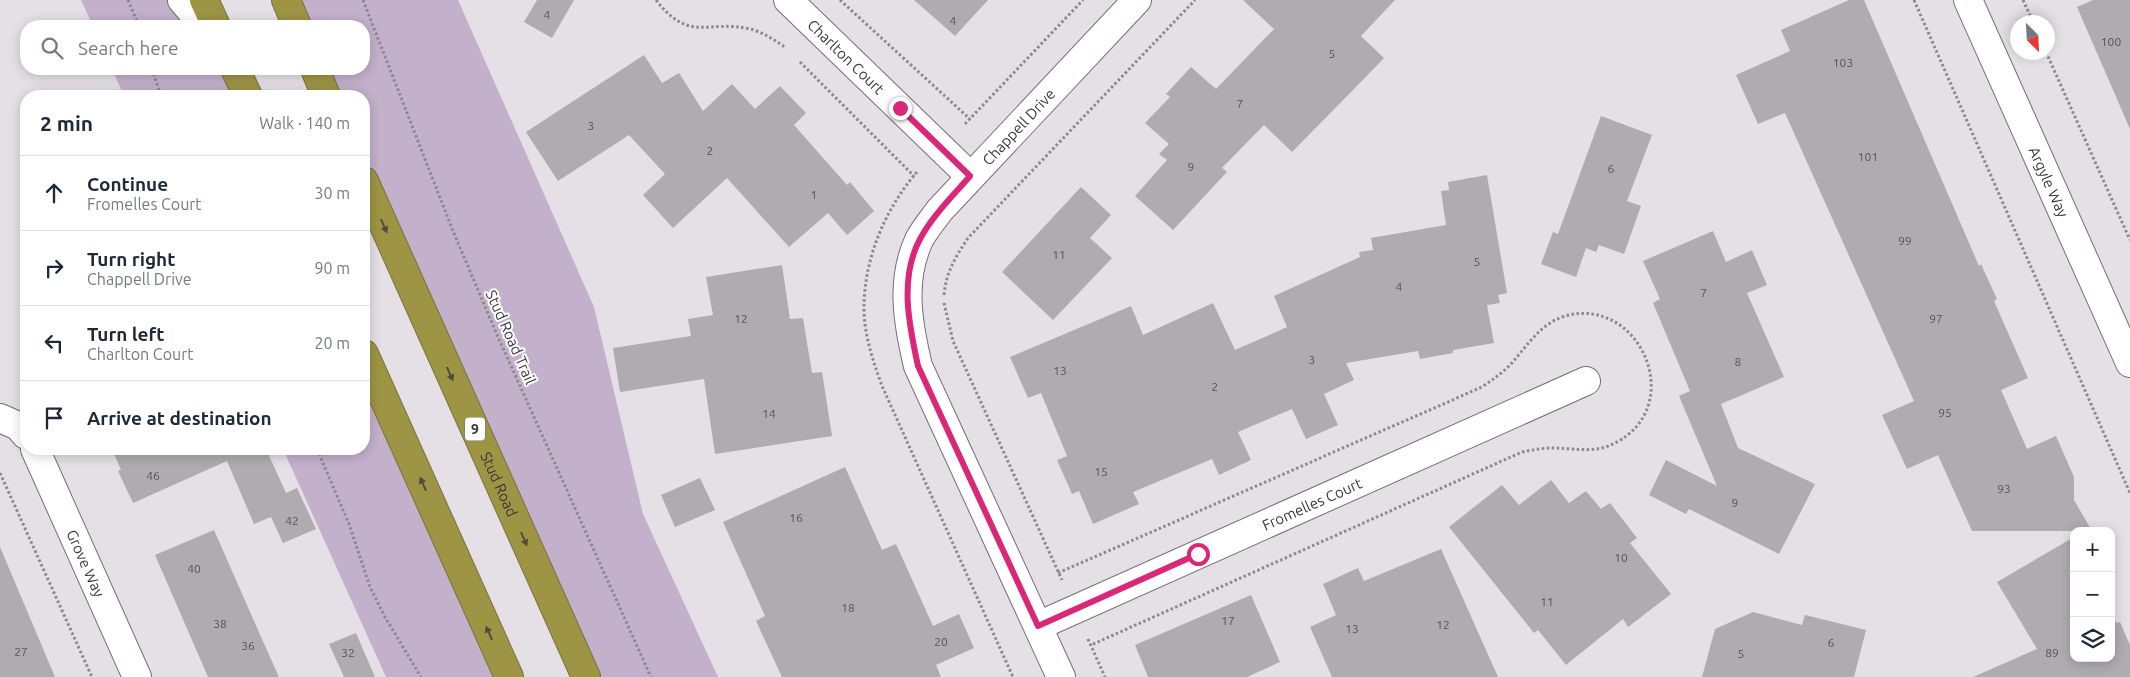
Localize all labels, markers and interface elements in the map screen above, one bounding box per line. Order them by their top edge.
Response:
house number: 4 [544,8,551,21]
house number: 4 [950,14,957,27]
street label: Charlton Court [804,15,888,97]
north arrow [2010,15,2055,60]
search box [20,20,370,75]
icon: search [38,34,66,62]
house number: 100 [2101,35,2121,48]
text: Search here [78,37,178,59]
house number: 5 [1329,47,1335,60]
house number: 103 [1833,56,1853,69]
street label: Chappell Drive [979,85,1058,168]
route end [889,97,912,120]
house number: 7 [1237,97,1243,110]
text: 2 min [40,111,93,135]
text: Walk · 140 m [259,114,350,132]
house number: 3 [588,119,594,132]
house number: 2 [707,144,713,157]
street label: Argyle Way [2026,144,2072,220]
house number: 101 [1858,150,1878,163]
house number: 9 [1188,160,1194,173]
house number: 6 [1608,162,1615,175]
text: Continue [87,173,168,195]
icon: ahead [40,179,68,207]
text: 30 m [314,184,350,202]
house number: 1 [811,188,817,201]
text: Fromelles Court [87,195,202,213]
one-way arrow [380,219,388,233]
house number: 99 [1898,234,1912,247]
text: Turn right [87,248,175,270]
house number: 11 [1052,248,1066,261]
icon: right [40,254,68,282]
house number: 5 [1474,255,1480,268]
text: 90 m [314,259,350,277]
text: Chappell Drive [87,270,192,288]
house number: 4 [1396,280,1403,293]
house number: 7 [1701,286,1707,299]
street label: Stud Road Trail [483,287,539,387]
house number: 12 [734,312,748,325]
house number: 97 [1929,312,1943,325]
text: Turn left [87,323,165,345]
icon: left [40,329,68,357]
text: 20 m [314,334,350,352]
text: Charlton Court [87,345,193,363]
house number: 3 [1309,353,1315,366]
house number: 8 [1735,355,1742,368]
house number: 13 [1053,364,1067,377]
one-way arrow [446,367,454,381]
house number: 2 [1212,380,1218,393]
icon: arrive [40,404,68,432]
house number: 95 [1938,406,1952,419]
text: Arrive at destination [87,407,272,429]
house number: 14 [762,407,776,420]
road number: 9 [465,418,485,440]
street label: Stud Road [478,449,522,519]
house number: 15 [1094,465,1108,478]
house number: 46 [146,469,160,482]
street label: Fromelles Court [1259,474,1365,533]
one-way arrow [418,477,426,491]
house number: 93 [1997,482,2011,495]
house number: 9 [1732,496,1738,509]
house number: 16 [789,511,803,524]
house number: 42 [285,514,299,527]
street label: Grove Way [64,527,108,599]
map controls [2070,527,2115,662]
button: + [2070,527,2115,572]
one-way arrow [520,532,528,546]
route start [1187,543,1210,566]
house number: 10 [1614,551,1628,564]
house number: 40 [187,562,201,575]
button: − [2070,572,2115,617]
house number: 11 [1540,595,1554,608]
house number: 18 [841,601,855,614]
house number: 17 [1221,614,1235,627]
house number: 38 [213,617,227,630]
button: layers [2070,617,2115,662]
house number: 12 [1436,618,1450,631]
house number: 13 [1345,622,1359,635]
one-way arrow [485,626,493,640]
house number: 20 [934,635,948,648]
house number: 6 [1828,636,1835,649]
house number: 36 [241,639,255,652]
house number: 27 [14,645,28,658]
house number: 32 [341,646,355,659]
house number: 89 [2045,646,2059,659]
house number: 5 [1738,647,1744,660]

